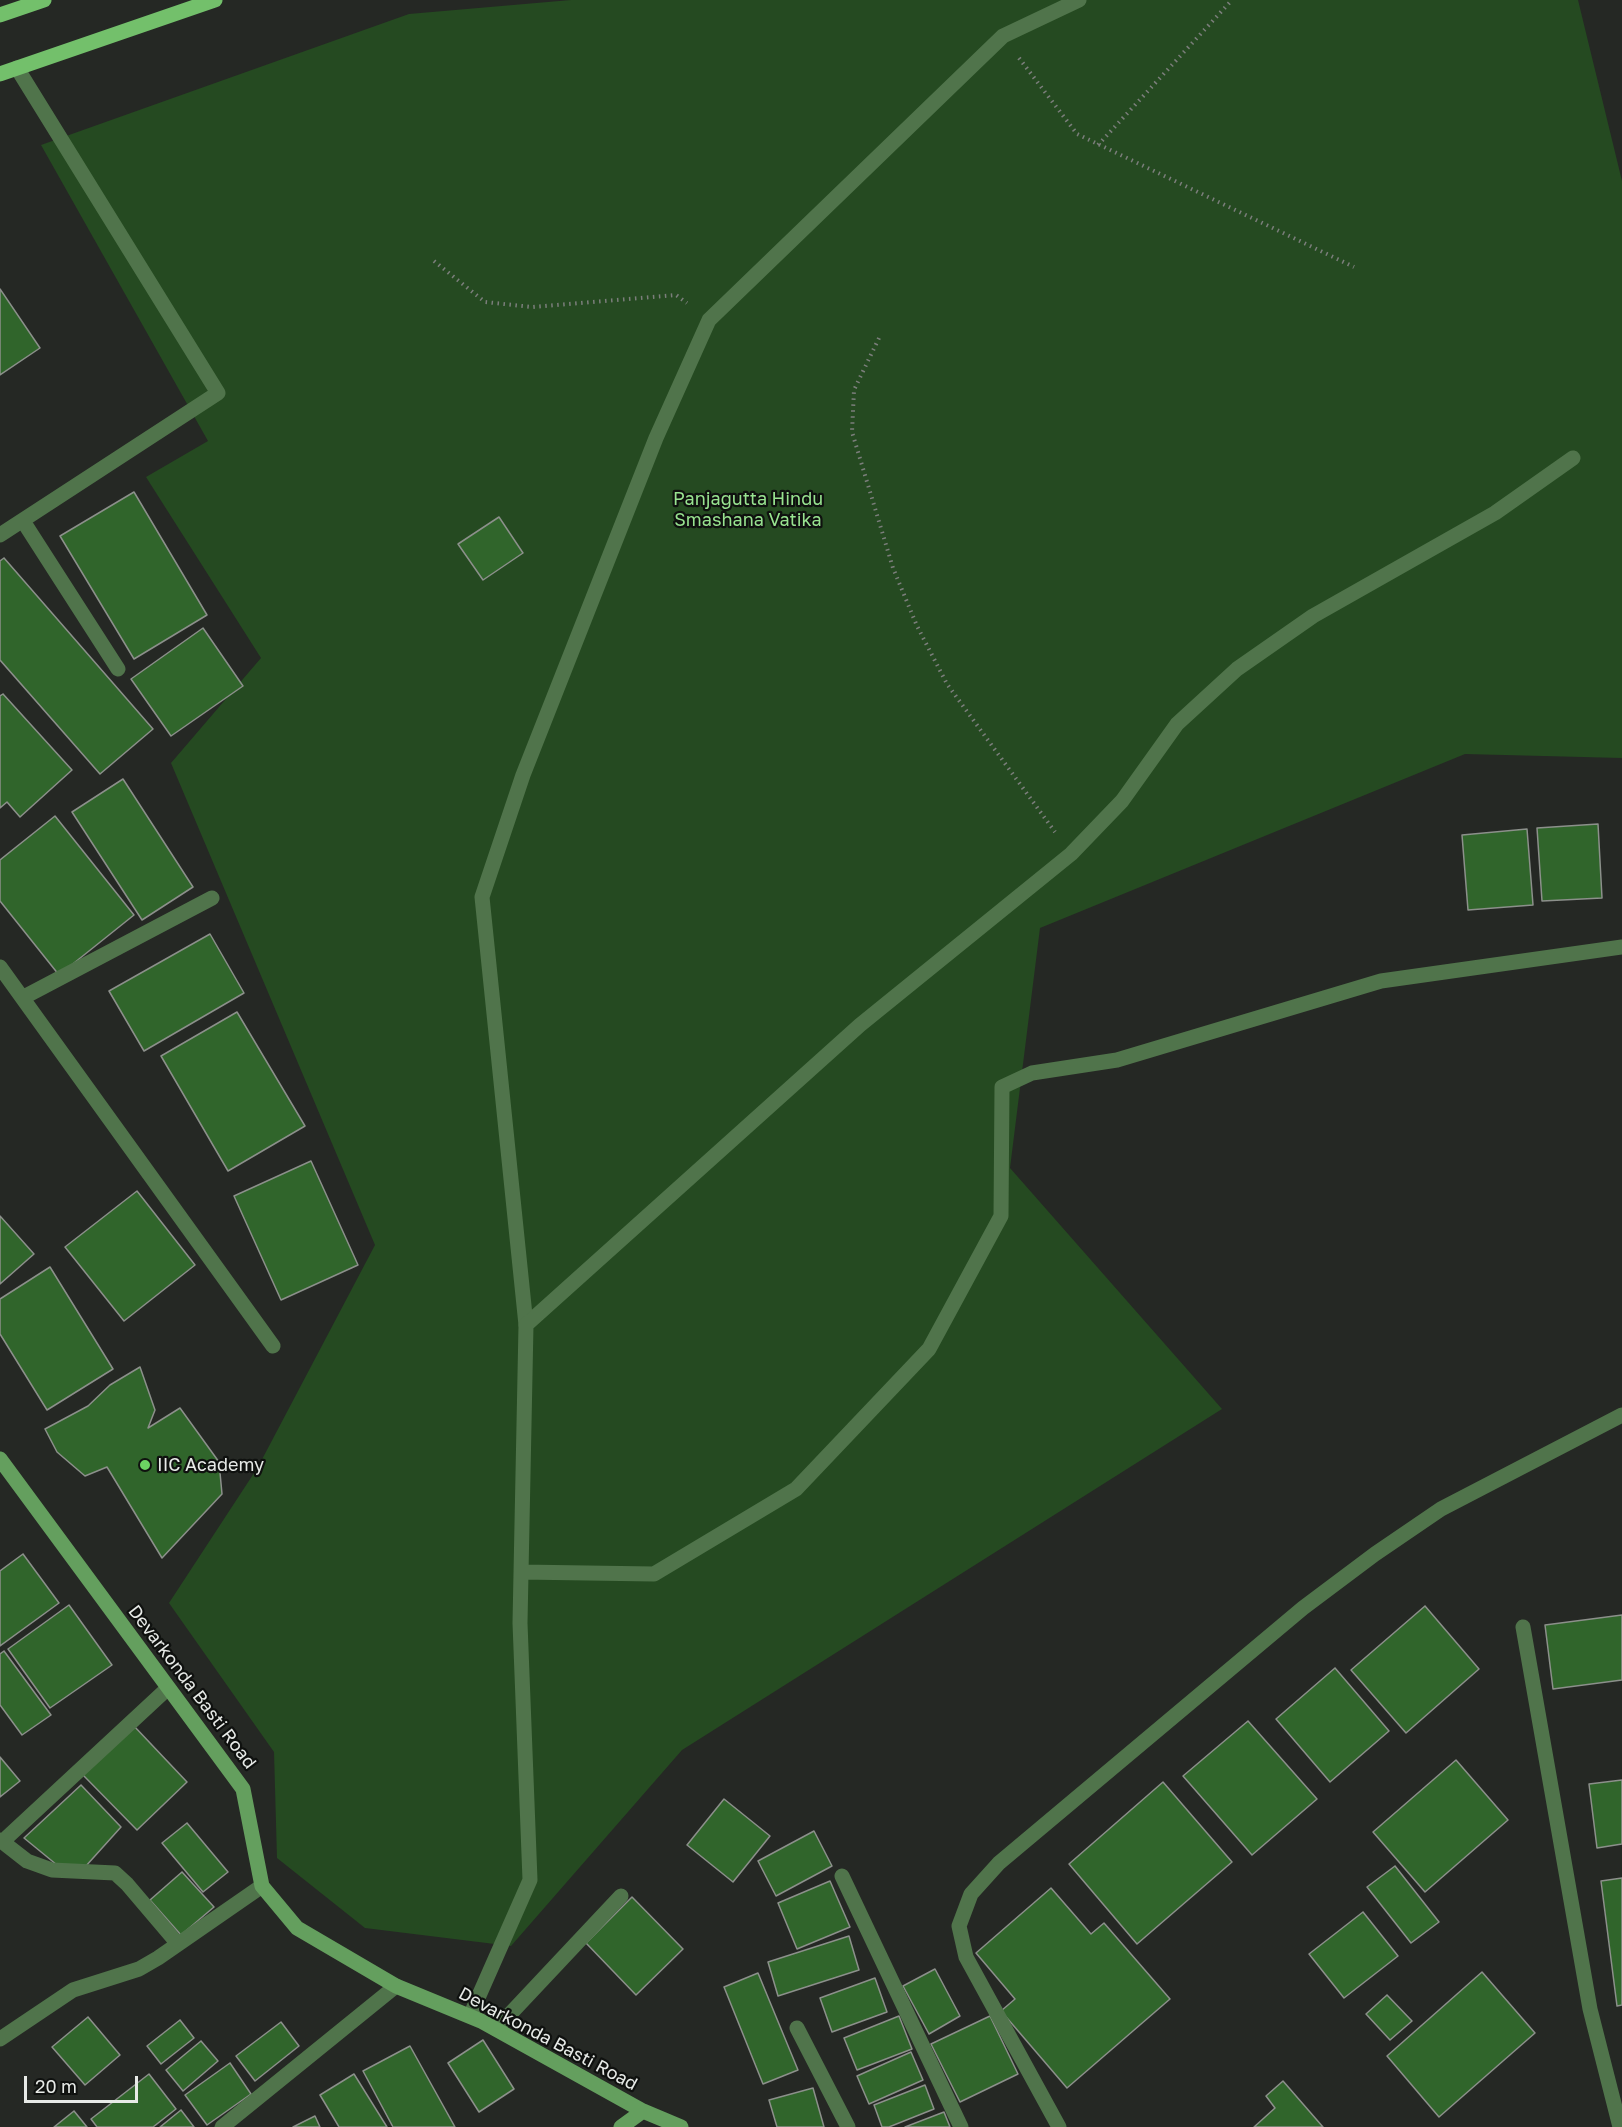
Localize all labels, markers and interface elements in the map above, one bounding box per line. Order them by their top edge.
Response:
park label: Panjagutta Hindu Smashana Vatika [673,488,823,530]
place label: IIC Academy [157,1454,264,1476]
marker: IIC Academy [138,1458,152,1472]
street label: Devarkonda Basti Road [123,1601,261,1773]
street label: Devarkonda Basti Road [455,1983,641,2095]
scale bar [27,2064,141,2102]
text: 20 m [35,2075,77,2097]

